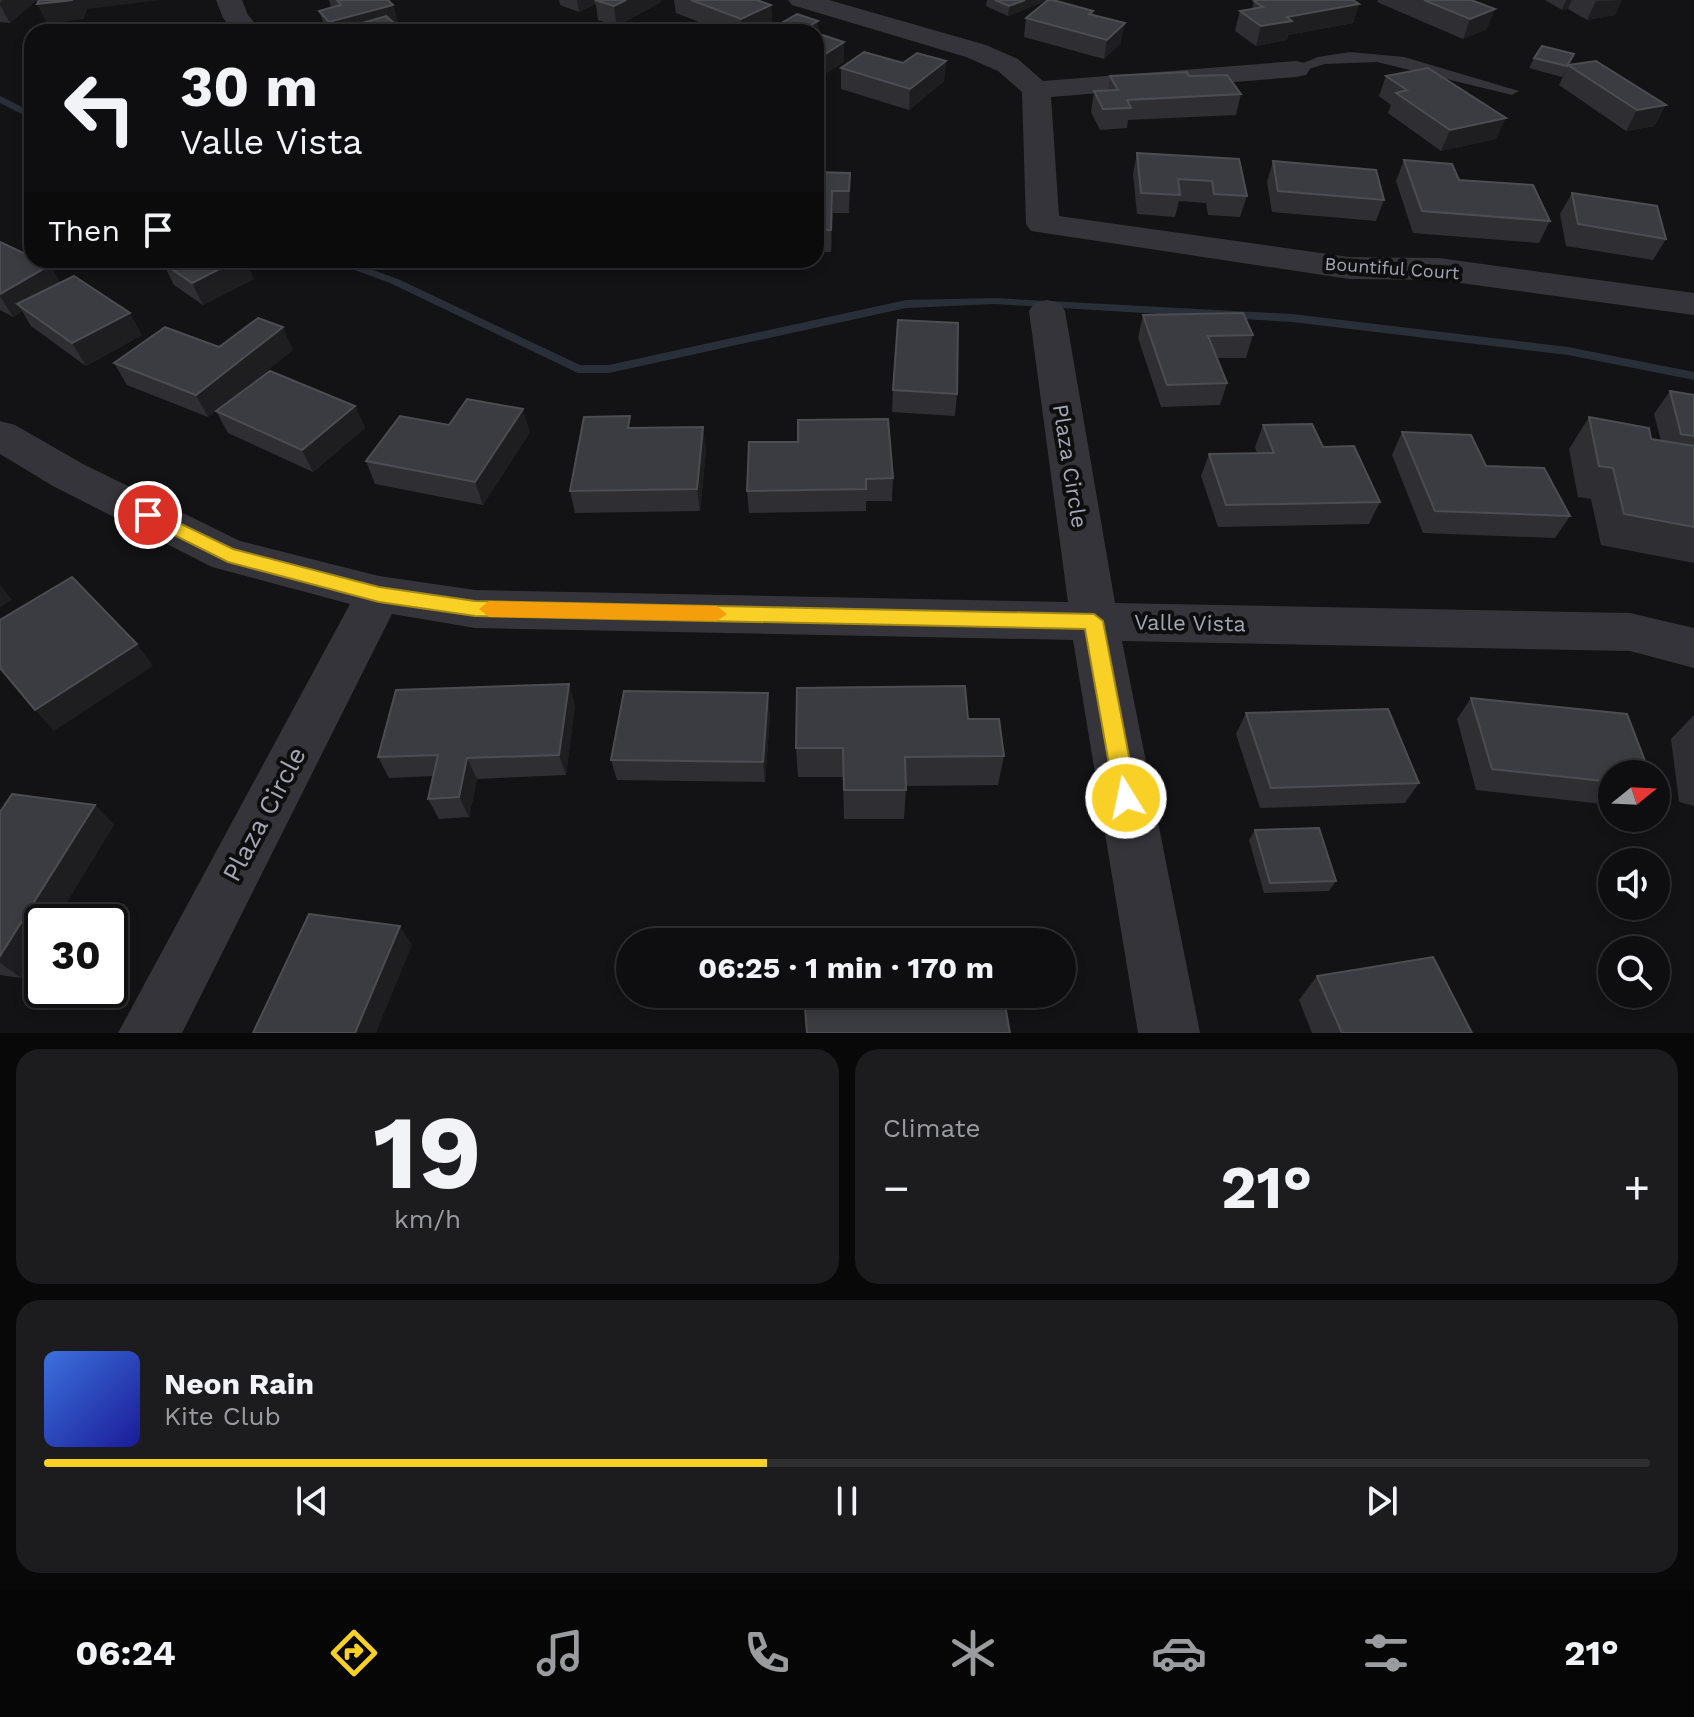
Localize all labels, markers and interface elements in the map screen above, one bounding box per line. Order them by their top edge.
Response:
text: 30 m [180,54,318,120]
icon: left [48,56,152,160]
text: Valle Vista [180,121,363,163]
icon: arrive [136,208,180,252]
text: Then [48,213,120,248]
street label: Bountiful Court [1324,253,1460,283]
street label: Plaza Circle [1048,402,1092,530]
pin [114,481,182,549]
icon: arrive [126,493,170,537]
street label: Valle Vista [1134,610,1246,636]
street label: Plaza Circle [216,742,312,886]
position arrow [1084,756,1168,840]
north arrow [1598,760,1670,832]
map controls [1598,760,1670,1008]
button: sound [1598,848,1670,920]
speed limit sign: 30 [24,904,128,1008]
button: search [1598,936,1670,1008]
text: 06:25 · 1 min · 170 m [698,950,994,985]
text: 19 [373,1091,482,1213]
text: Climate [883,1113,981,1143]
text: 21° [1221,1152,1312,1223]
text: − [883,1162,910,1214]
text: + [1623,1162,1650,1214]
text: km/h [394,1204,461,1234]
text: Neon Rain [164,1366,314,1401]
text: Kite Club [164,1401,281,1431]
icon: previous [290,1479,334,1523]
icon: pause [825,1479,869,1523]
icon: next [1360,1479,1404,1523]
icon: directions [326,1625,382,1681]
icon: music [532,1625,588,1681]
icon: phone [739,1625,795,1681]
icon: climate [945,1625,1001,1681]
icon: car [1151,1625,1207,1681]
icon: filters [1358,1625,1414,1681]
text: 06:24 [75,1632,176,1674]
text: 21° [1564,1632,1619,1674]

